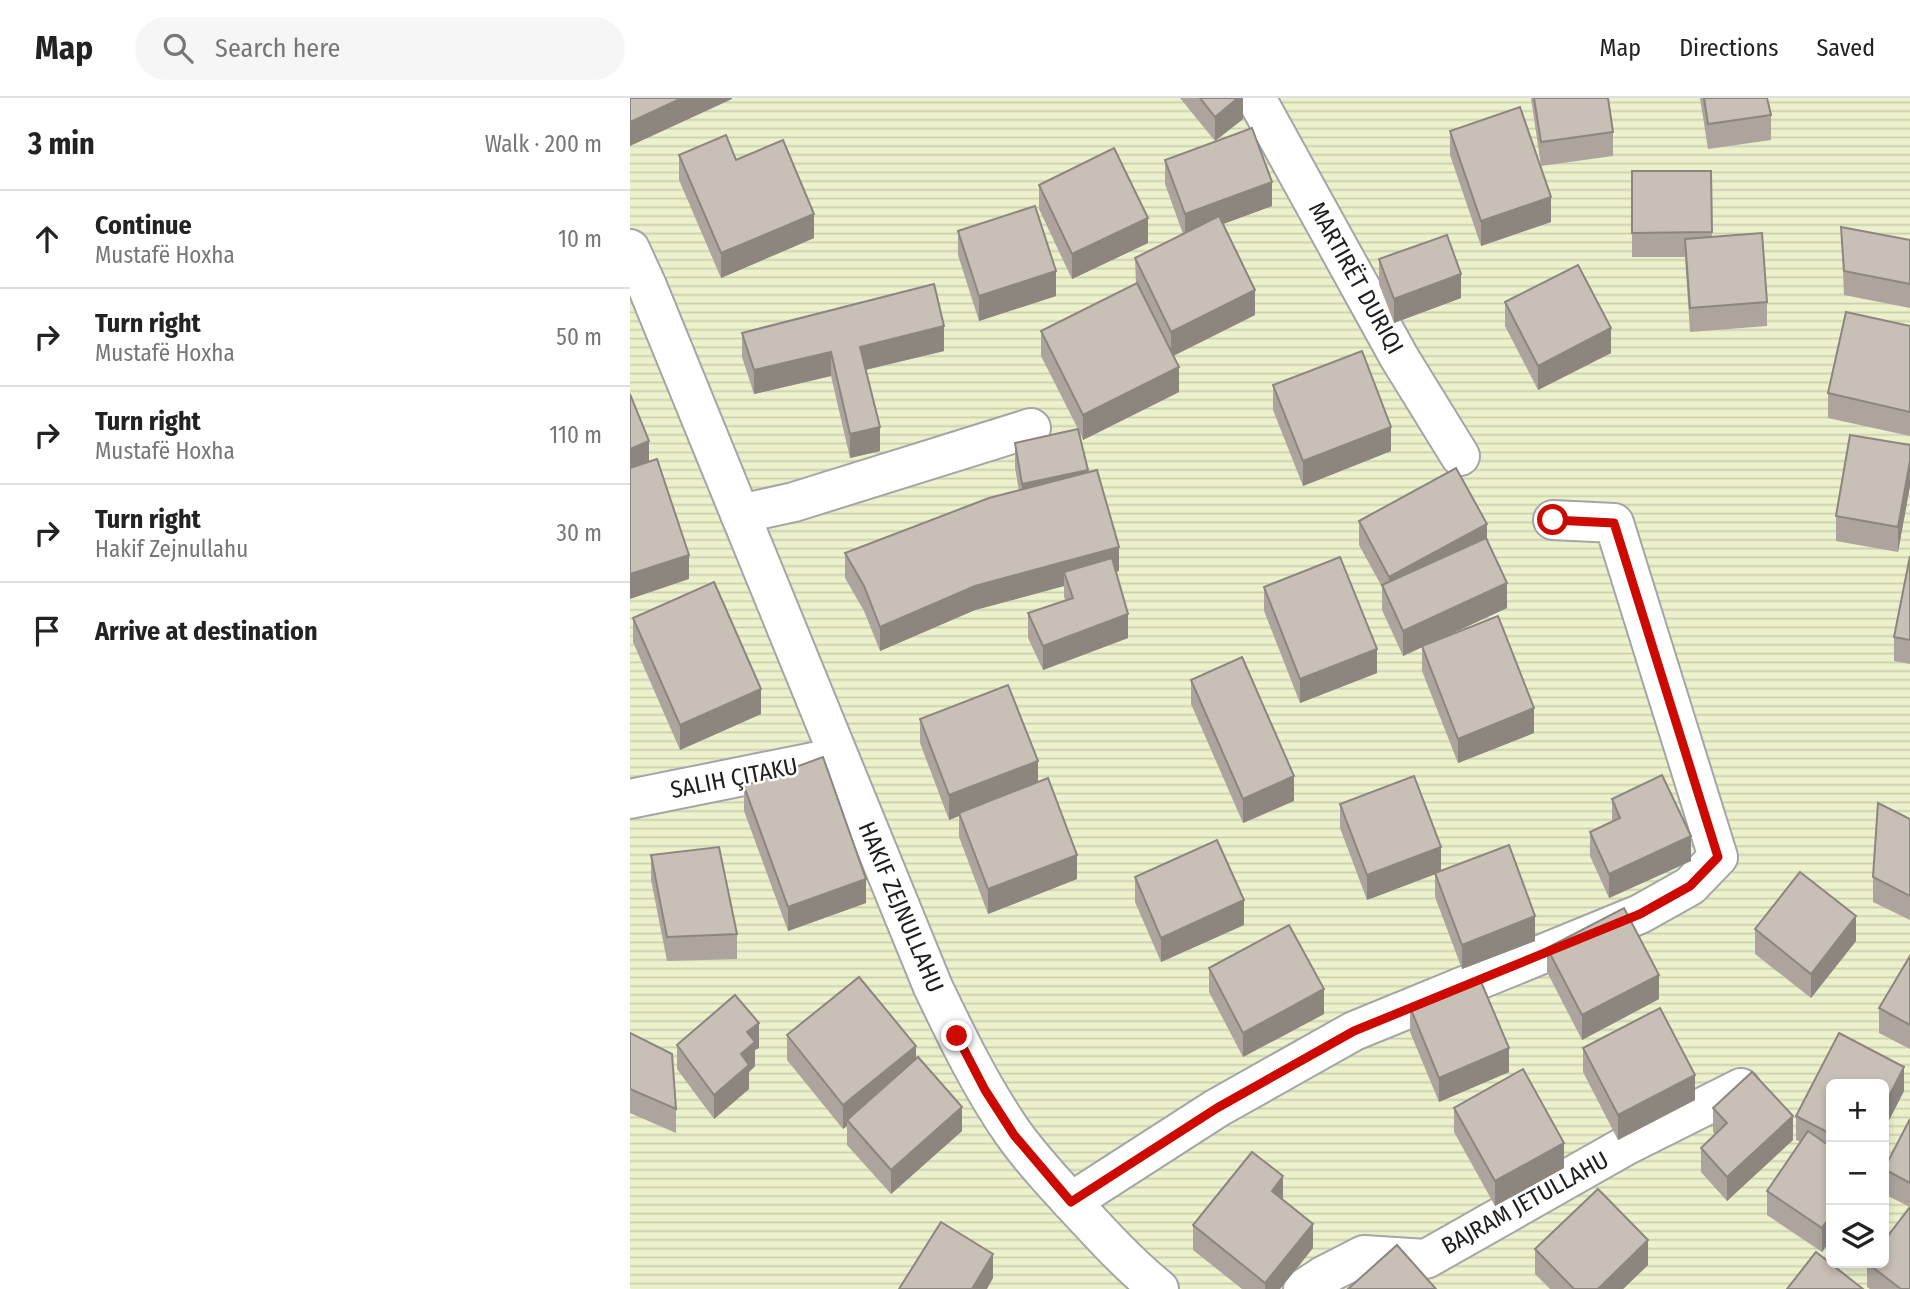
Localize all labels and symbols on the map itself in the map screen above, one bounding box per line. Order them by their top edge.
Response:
street label: MARTIRËT DURIQI [1303,197,1409,359]
route start [1537,504,1568,535]
street label: SALIH ÇITAKU [668,752,800,804]
street label: HAKIF ZEJNULLAHU [852,818,950,996]
route end [941,1020,972,1051]
street label: BAJRAM JETULLAHU [1437,1146,1613,1260]

